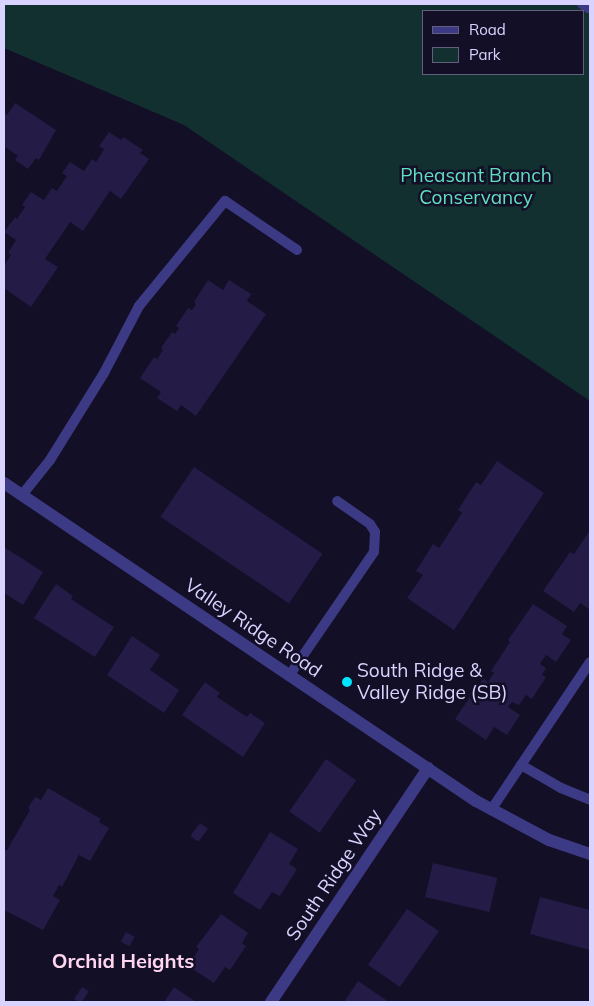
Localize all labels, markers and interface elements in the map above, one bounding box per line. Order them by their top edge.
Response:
legend [422,10,584,75]
text: Road [469,20,506,39]
text: Park [469,45,501,64]
park label: Pheasant Branch Conservancy [400,165,552,209]
street label: Valley Ridge Road [180,574,326,682]
place label: South Ridge & Valley Ridge (SB) [357,660,508,704]
marker: South Ridge & Valley Ridge (SB) [341,676,353,688]
street label: South Ridge Way [282,805,386,945]
district label: Orchid Heights [52,948,194,972]

